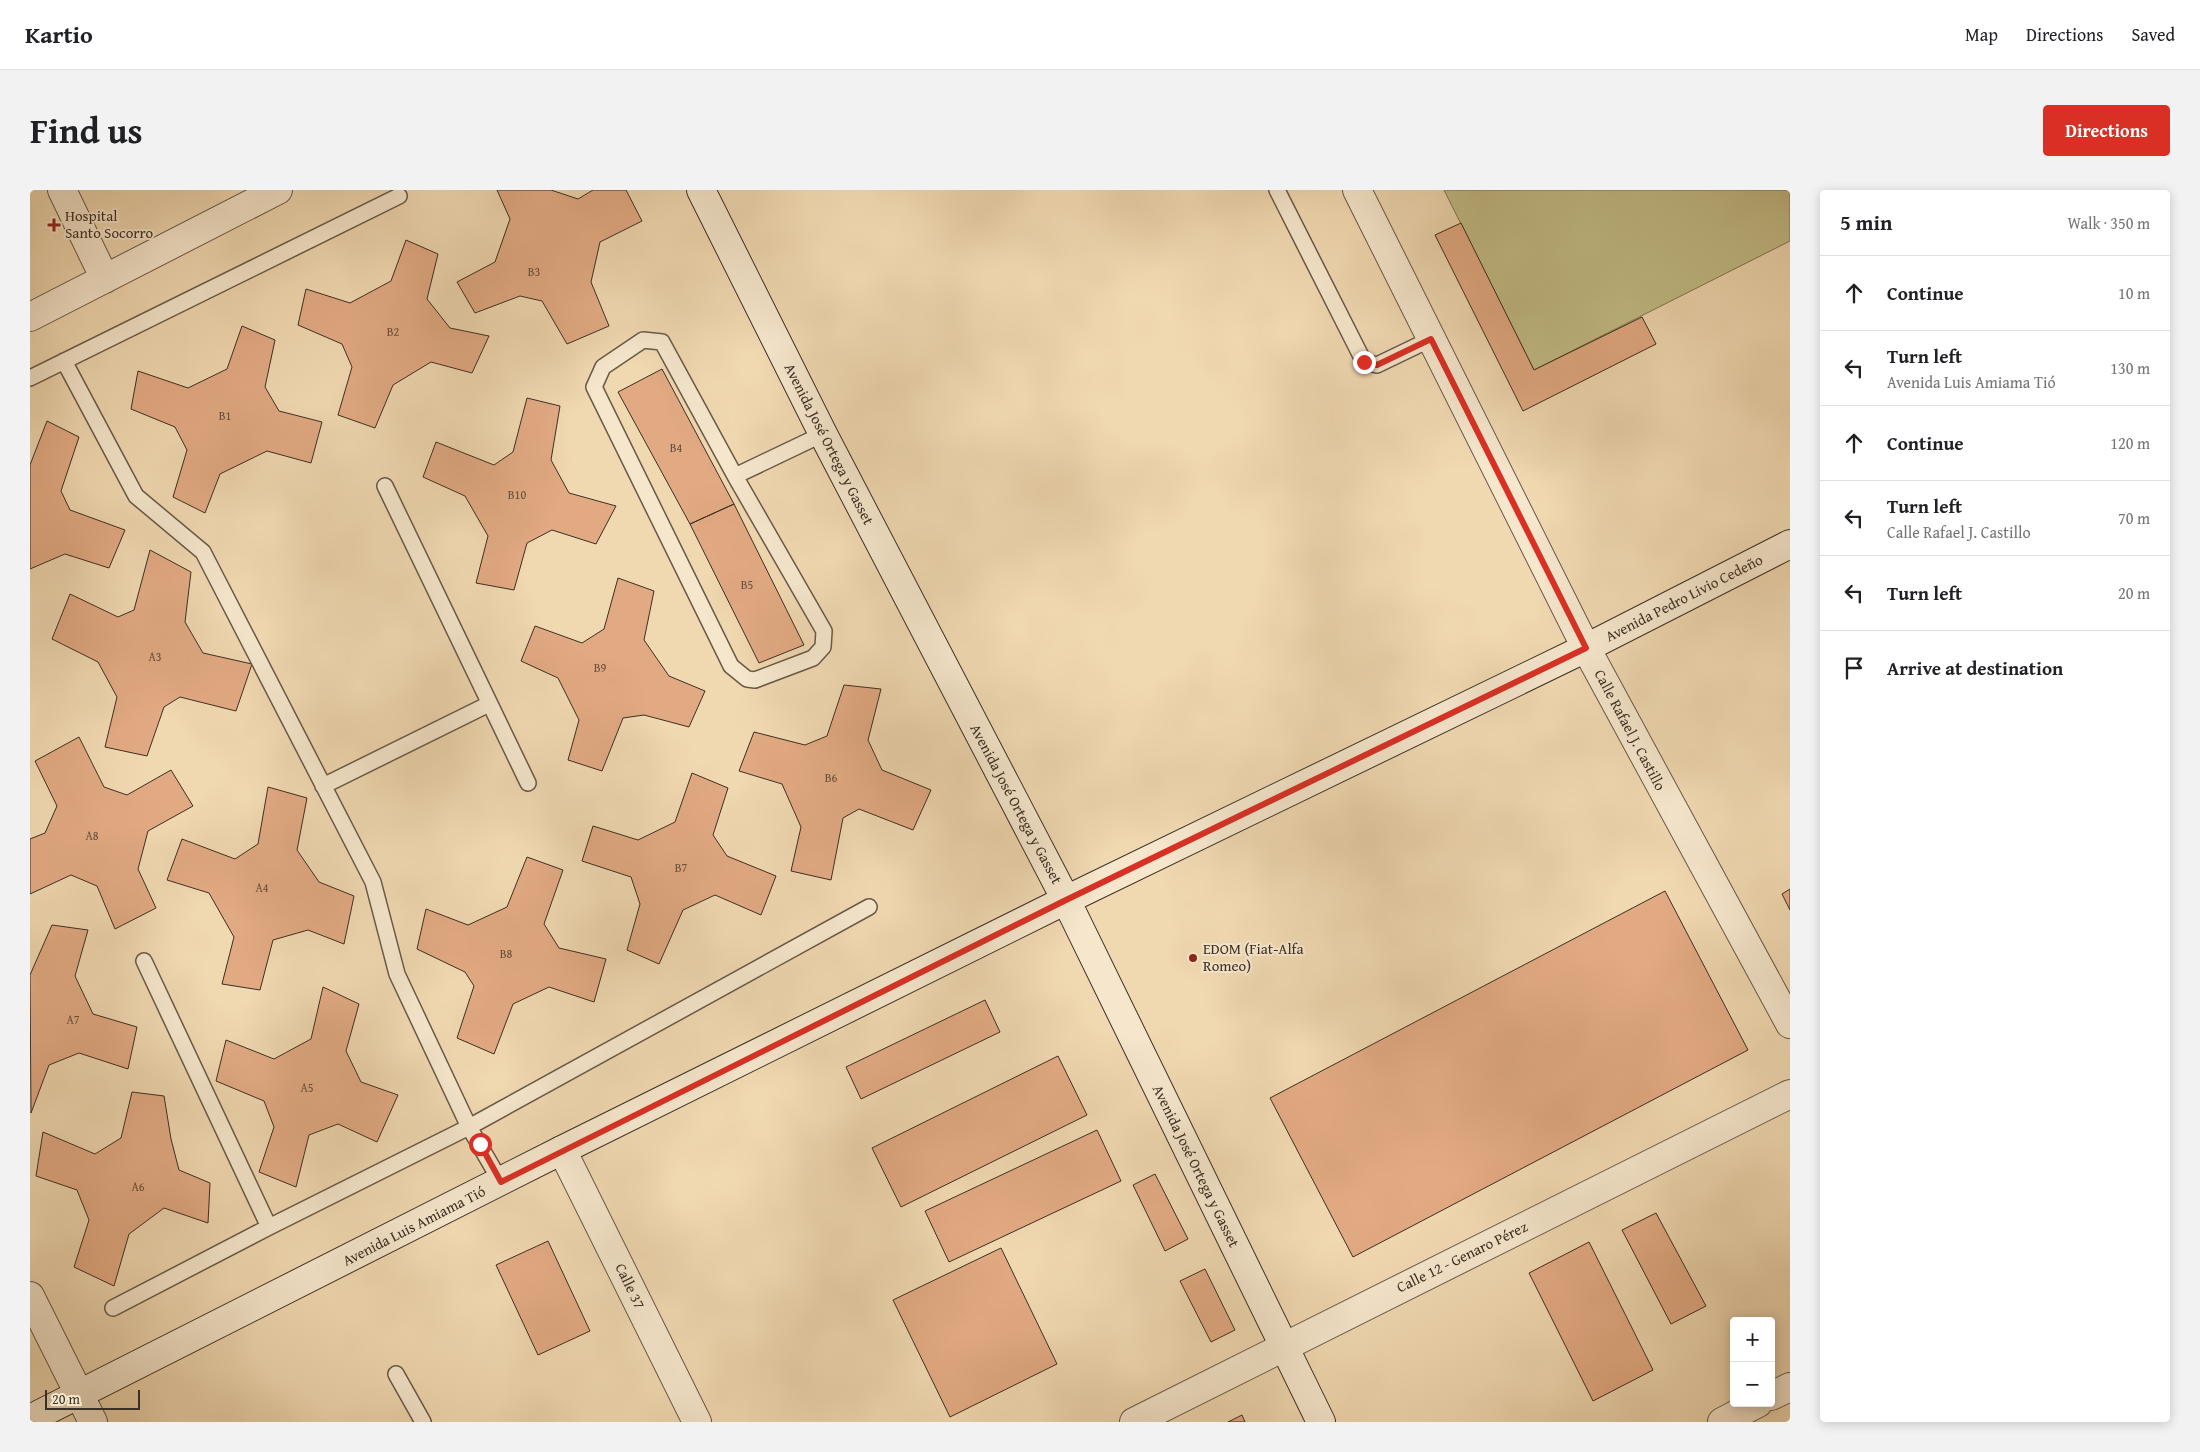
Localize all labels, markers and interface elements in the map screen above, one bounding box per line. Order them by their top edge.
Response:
text: Kartio [25,17,93,52]
text: Map [1965,21,1998,48]
text: Directions [2026,21,2103,48]
text: Saved [2131,21,2175,48]
text: Find us [30,105,143,156]
button: Directions [2043,105,2170,156]
place label: Hospital Santo Socorro [65,205,154,243]
text: 5 min [1840,207,1892,238]
text: Walk · 350 m [2067,211,2150,235]
marker: Hospital Santo Socorro [47,218,61,232]
house number: B3 [528,263,541,280]
icon: ahead [1840,279,1868,307]
text: Continue [1887,279,1964,307]
text: 10 m [2118,281,2150,305]
house number: B2 [387,323,400,340]
text: Turn left [1887,342,1962,370]
route end [1353,351,1376,374]
icon: left [1840,354,1868,382]
text: 130 m [2110,356,2150,380]
street label: Avenida José Ortega y Gasset [780,359,880,529]
text: Avenida Luis Amiama Tió [1887,370,2056,394]
house number: B1 [219,407,232,424]
icon: ahead [1840,429,1868,457]
text: Continue [1887,429,1964,457]
text: 120 m [2110,431,2150,455]
house number: B4 [670,439,683,456]
house number: B10 [508,486,526,503]
text: Turn left [1887,492,1962,520]
icon: left [1840,504,1868,532]
text: 70 m [2118,506,2150,530]
text: Calle Rafael J. Castillo [1887,520,2031,544]
street label: Avenida Pedro Livio Cedeño [1601,549,1766,646]
house number: B5 [741,576,754,593]
icon: left [1840,579,1868,607]
text: Turn left [1887,579,1962,607]
text: 20 m [2118,581,2150,605]
house number: A3 [148,648,162,665]
icon: arrive [1840,654,1868,682]
text: Arrive at destination [1887,654,2063,682]
house number: B9 [594,659,607,676]
street label: Calle Rafael J. Castillo [1590,665,1671,794]
street label: Avenida José Ortega y Gasset [965,720,1068,888]
house number: B6 [825,769,838,786]
house number: A8 [85,827,99,844]
house number: B7 [675,859,688,876]
house number: A4 [255,879,269,896]
place label: EDOM (Fiat-Alfa Romeo) [1203,938,1304,976]
house number: B8 [500,945,513,962]
marker: EDOM (Fiat-Alfa Romeo) [1187,952,1199,964]
house number: A7 [66,1011,80,1028]
house number: A5 [300,1079,314,1096]
street label: Avenida José Ortega y Gasset [1148,1081,1245,1251]
route start [469,1133,492,1156]
house number: A6 [131,1178,145,1195]
street label: Avenida Luis Amiama Tió [339,1180,489,1271]
street label: Calle 12 - Genaro Pérez [1393,1216,1531,1297]
street label: Calle 37 [610,1259,651,1312]
map controls [1730,1317,1775,1407]
button: + [1730,1317,1775,1362]
button: − [1730,1362,1775,1407]
scale bar [45,1387,140,1410]
text: 20 m [52,1389,80,1409]

